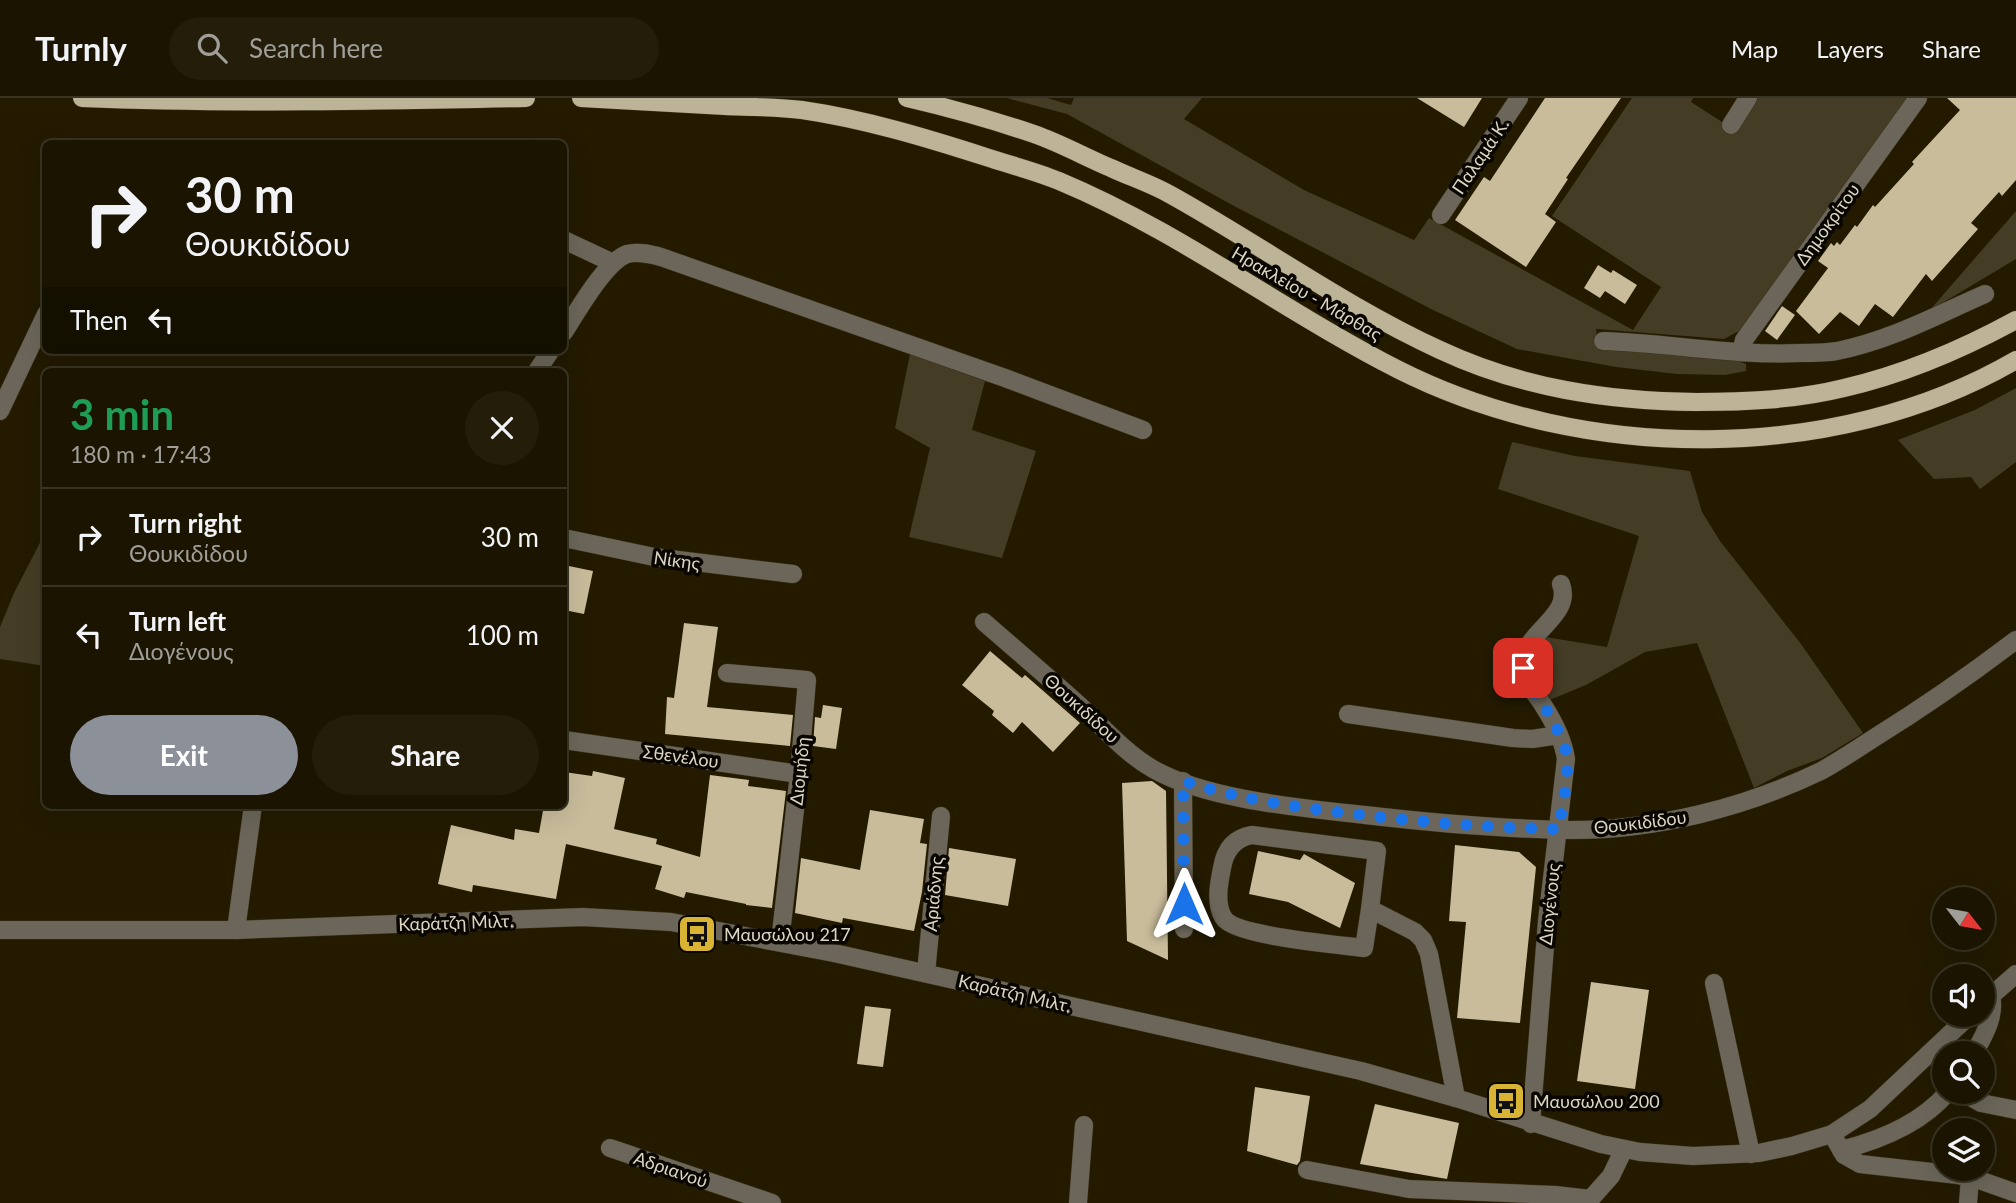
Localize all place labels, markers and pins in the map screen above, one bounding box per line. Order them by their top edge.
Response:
pin [1493,638,1553,698]
bus stop icon: Μαυσώλου 217 [676,913,718,955]
place label: Μαυσώλου 217 [724,923,851,945]
bus stop icon: Μαυσώλου 200 [1485,1080,1527,1122]
place label: Μαυσώλου 200 [1533,1090,1660,1112]

